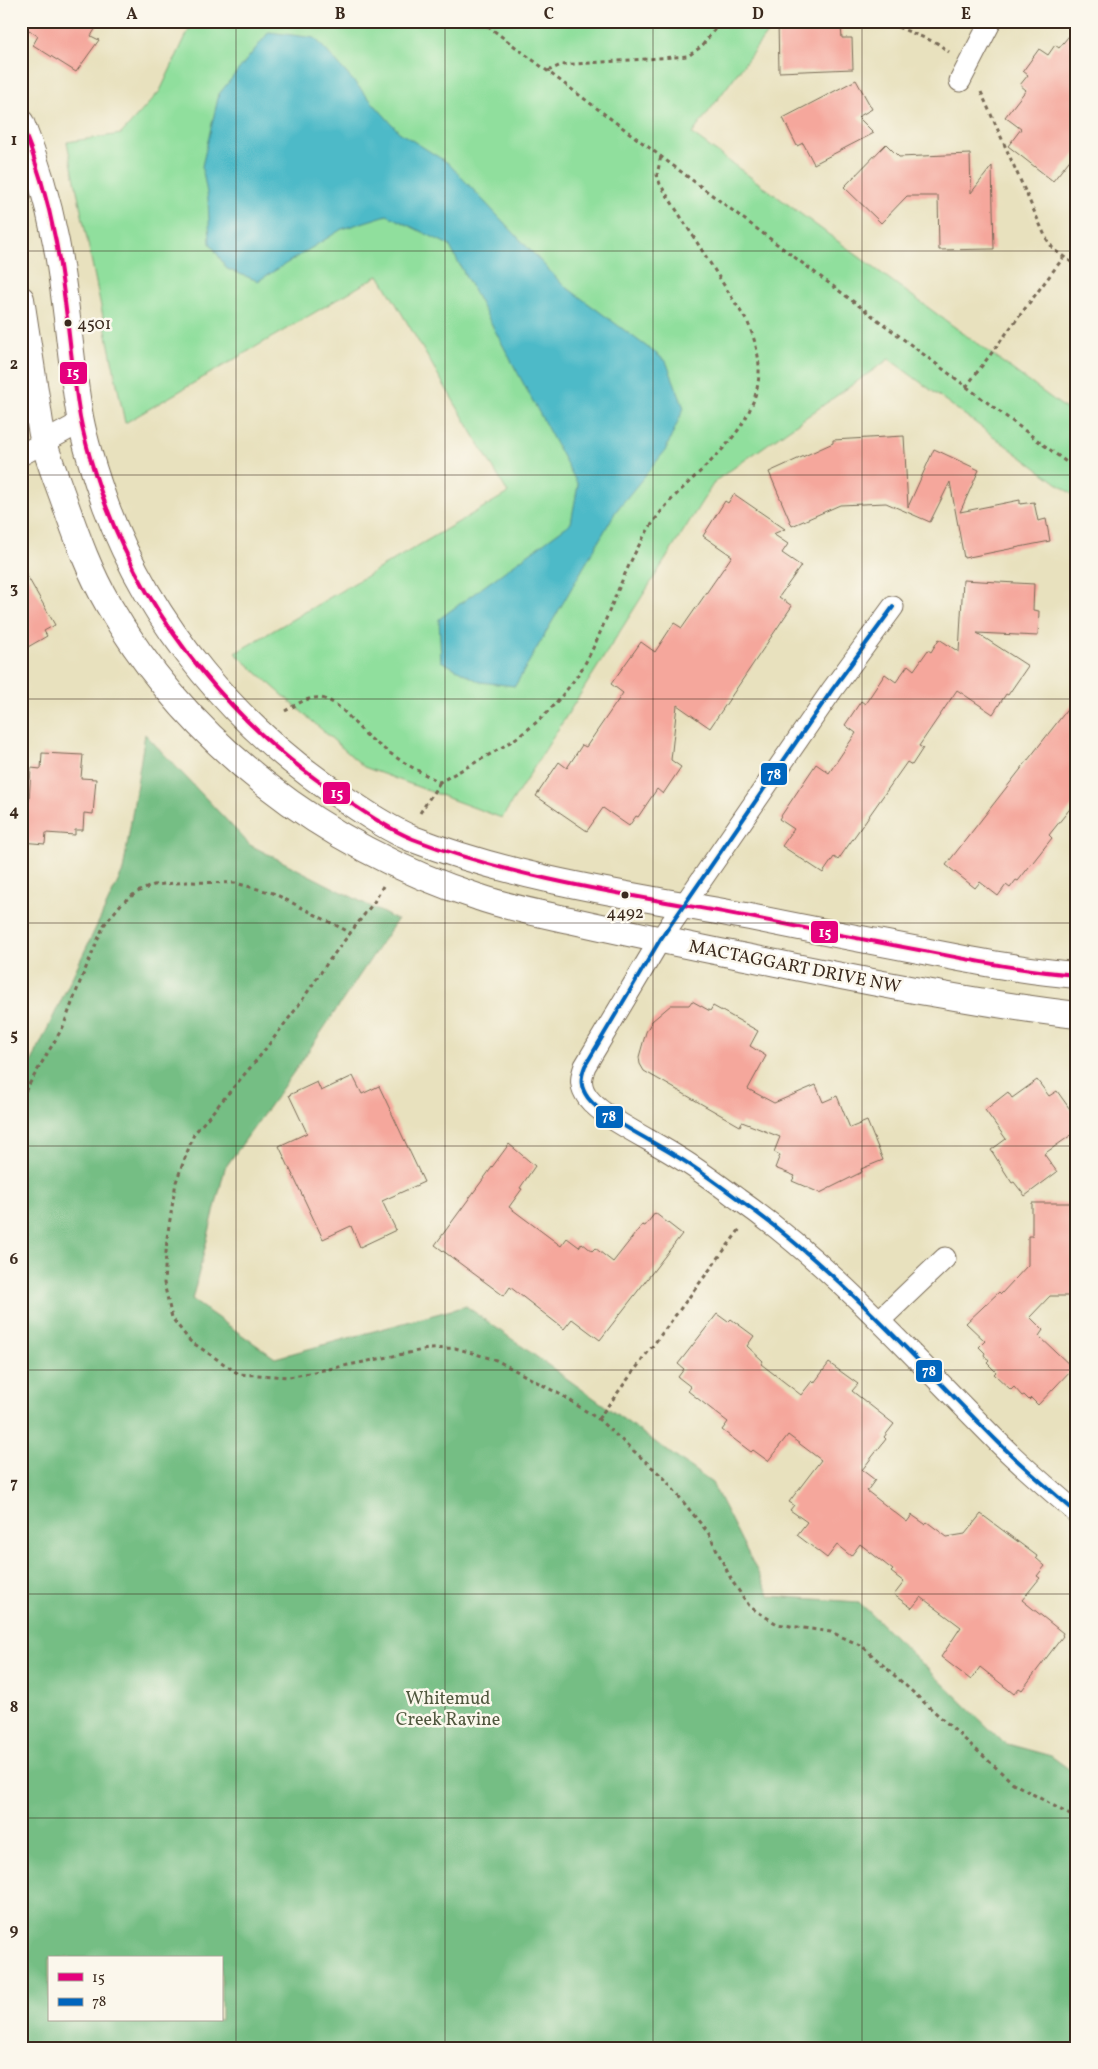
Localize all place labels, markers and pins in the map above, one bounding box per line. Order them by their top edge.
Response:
place label: 4501 [77,313,111,336]
marker: 4501 [63,318,73,328]
marker: 4492 [620,890,630,900]
place label: 4492 [606,902,644,925]

